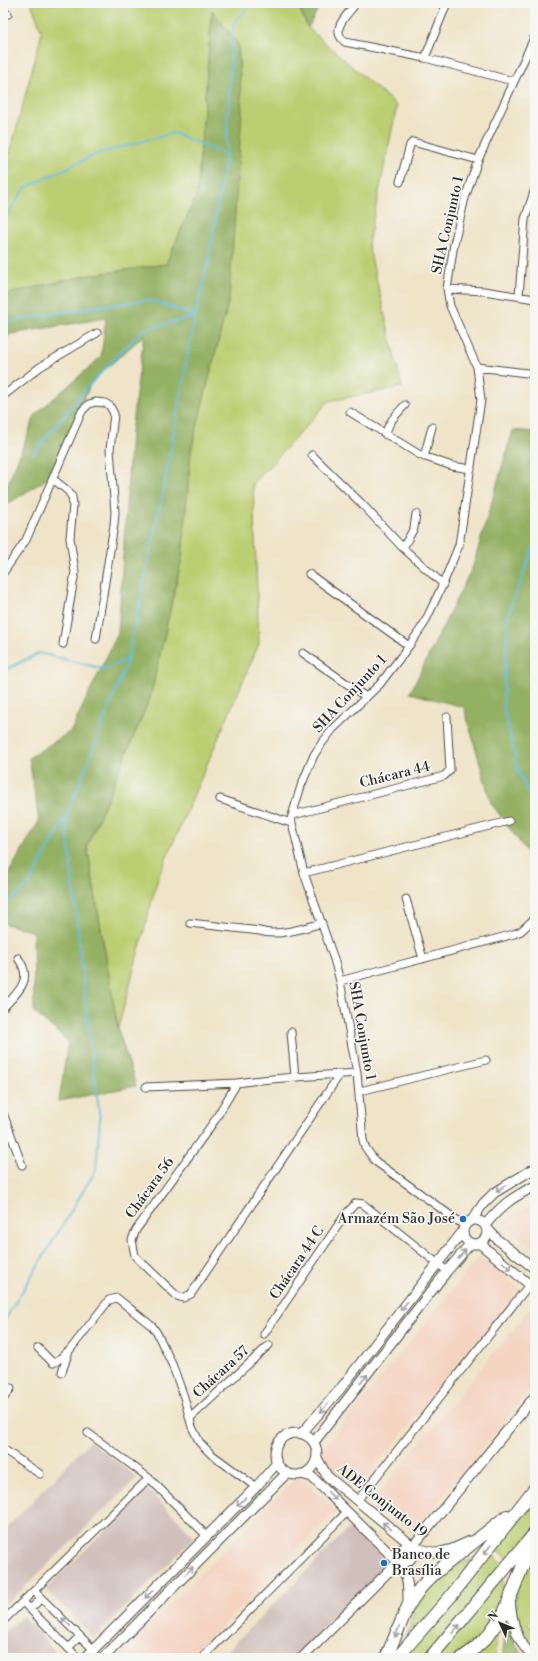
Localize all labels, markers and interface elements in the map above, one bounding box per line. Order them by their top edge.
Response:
street label: SHA Conjunto 1 [428,174,468,276]
street label: SHA Conjunto 1 [309,651,391,737]
street label: Chácara 44 [358,758,432,792]
street label: SHA Conjunto 1 [344,980,380,1082]
street label: Chácara 56 [122,1153,179,1222]
one-way arrow [496,1184,507,1192]
place label: Armazém São José [337,1210,455,1228]
marker: Armazém São José [458,1214,468,1224]
street label: Chácara 44 C [266,1223,328,1303]
one-way arrow [457,1249,466,1259]
one-way arrow [501,1262,512,1271]
one-way arrow [400,1300,409,1311]
street label: Chácara 57 [189,1342,253,1402]
one-way arrow [360,1373,369,1384]
one-way arrow [319,1403,329,1413]
street label: ADE Conjunto 19 [333,1460,431,1542]
one-way arrow [327,1491,336,1501]
one-way arrow [236,1497,246,1506]
one-way arrow [382,1521,392,1530]
one-way arrow [483,1544,491,1555]
place label: Banco de Brasília [391,1546,450,1580]
marker: Banco de Brasília [379,1558,389,1568]
one-way arrow [185,1566,194,1576]
one-way arrow [144,1589,154,1599]
north arrow [480,1603,520,1643]
text: N [485,1609,502,1625]
one-way arrow [61,1618,71,1627]
one-way arrow [451,1623,460,1634]
one-way arrow [393,1626,401,1638]

